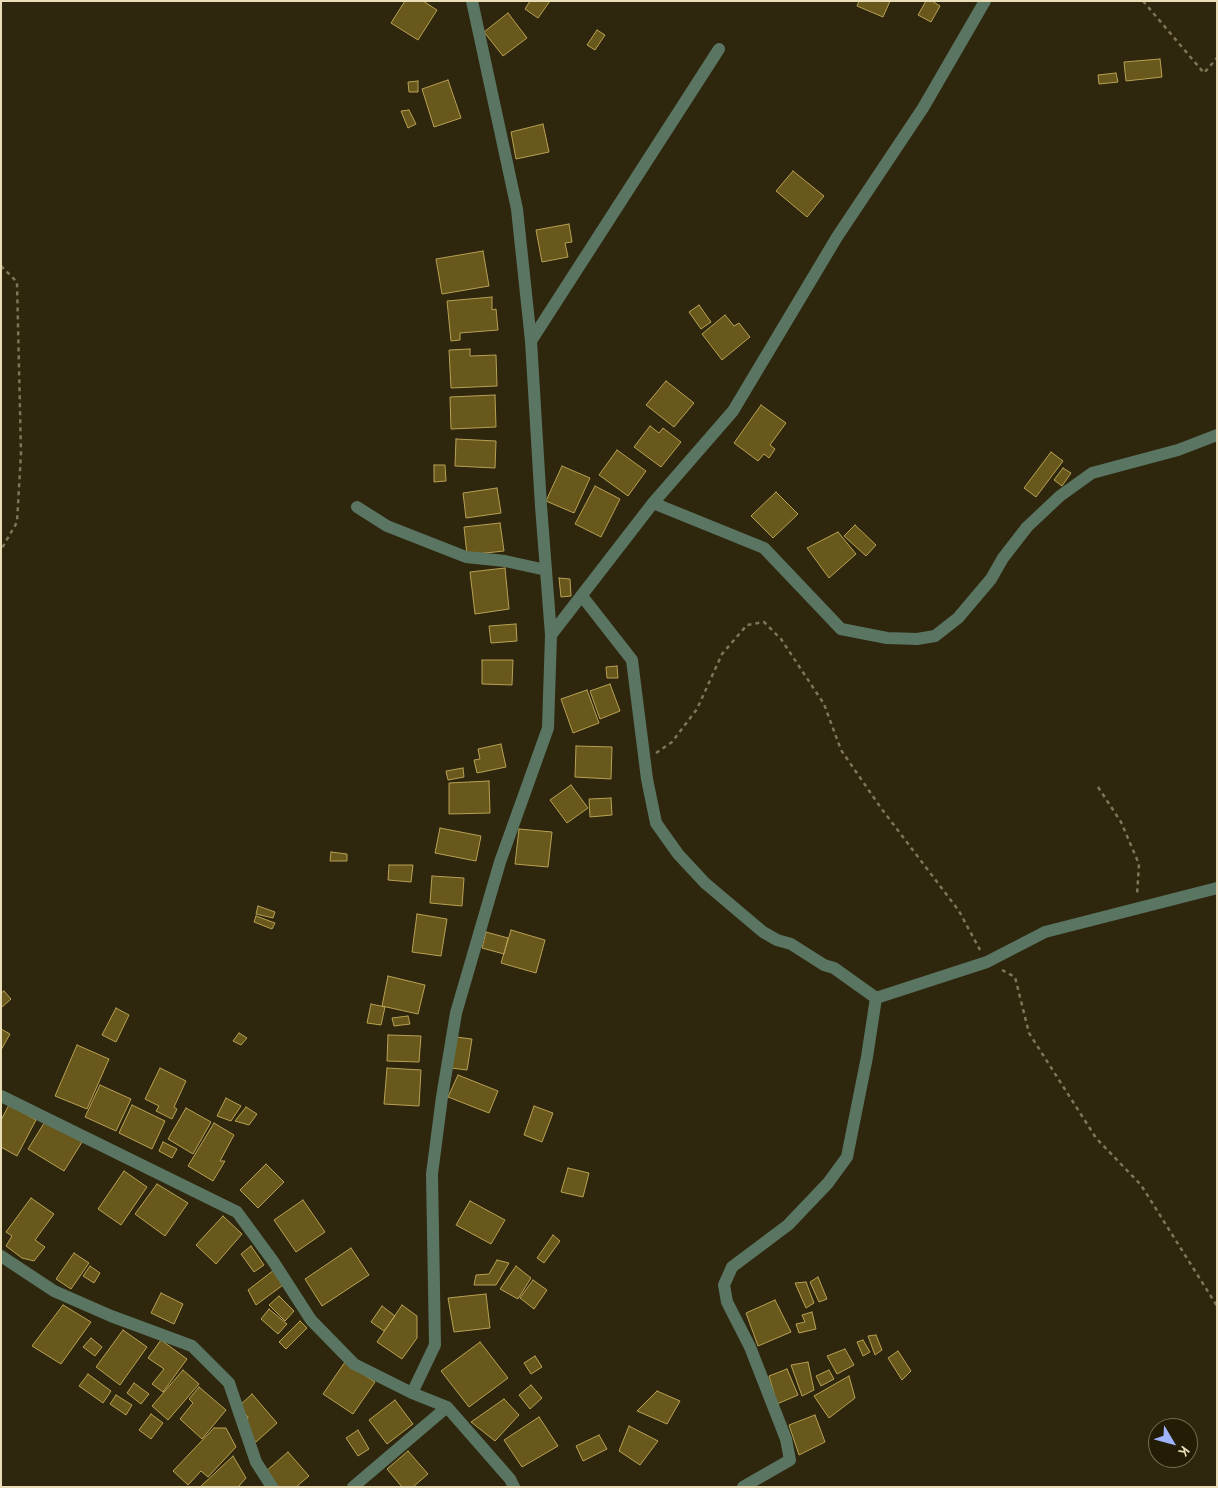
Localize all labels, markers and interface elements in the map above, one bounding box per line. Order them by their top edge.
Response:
north arrow [1148,1418,1198,1468]
text: K [1175,1443,1194,1460]

